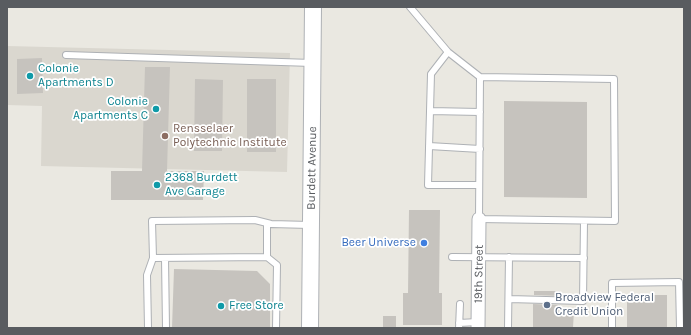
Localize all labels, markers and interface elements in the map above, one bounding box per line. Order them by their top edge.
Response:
place label: Colonie Apartments D [38,62,114,90]
marker: Colonie Apartments D [25,71,35,81]
place label: Colonie Apartments C [73,95,148,123]
marker: Colonie Apartments C [151,104,161,114]
place label: Rensselaer Polytechnic Institute [173,122,287,150]
street label: Burdett Avenue [304,126,320,210]
marker: Rensselaer Polytechnic Institute [160,131,170,141]
place label: 2368 Burdett Ave Garage [165,171,237,199]
marker: 2368 Burdett Ave Garage [152,180,162,190]
place label: Beer Universe [341,236,416,250]
marker: Beer Universe [419,238,429,248]
street label: 19th Street [471,245,487,303]
place label: Broadview Federal Credit Union [555,291,654,319]
place label: Free Store [229,299,284,313]
marker: Broadview Federal Credit Union [542,300,552,310]
marker: Free Store [216,301,226,311]

